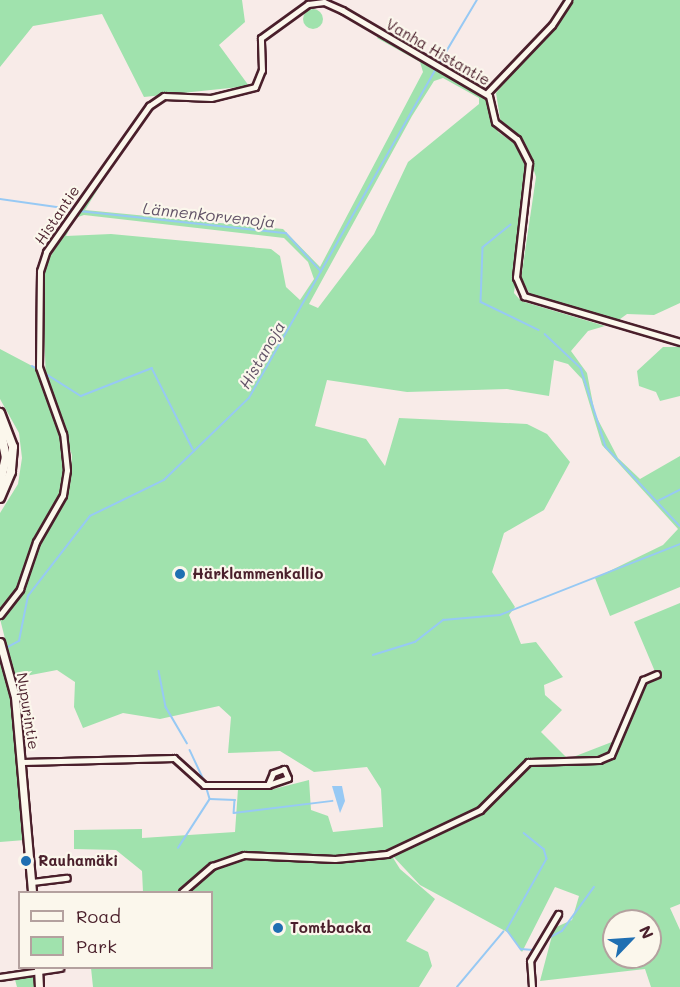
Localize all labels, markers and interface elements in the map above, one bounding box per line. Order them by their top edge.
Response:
street label: Vanha Histantie [383,15,493,89]
street label: Histantie [31,182,83,248]
water label: Lännenkorvenoja [142,199,276,231]
water label: Histanoja [235,318,289,392]
place label: Härklammenkallio [192,565,323,583]
marker: Härklammenkallio [173,567,187,581]
street label: Nupurintie [13,671,43,751]
place label: Rauhamäki [38,852,118,870]
marker: Rauhamäki [19,854,33,868]
legend [18,891,213,969]
text: Road [76,904,121,928]
north arrow [602,909,662,969]
place label: Tomtbacka [290,919,372,937]
marker: Tomtbacka [271,921,285,935]
text: N [635,922,659,942]
text: Park [76,934,117,958]

